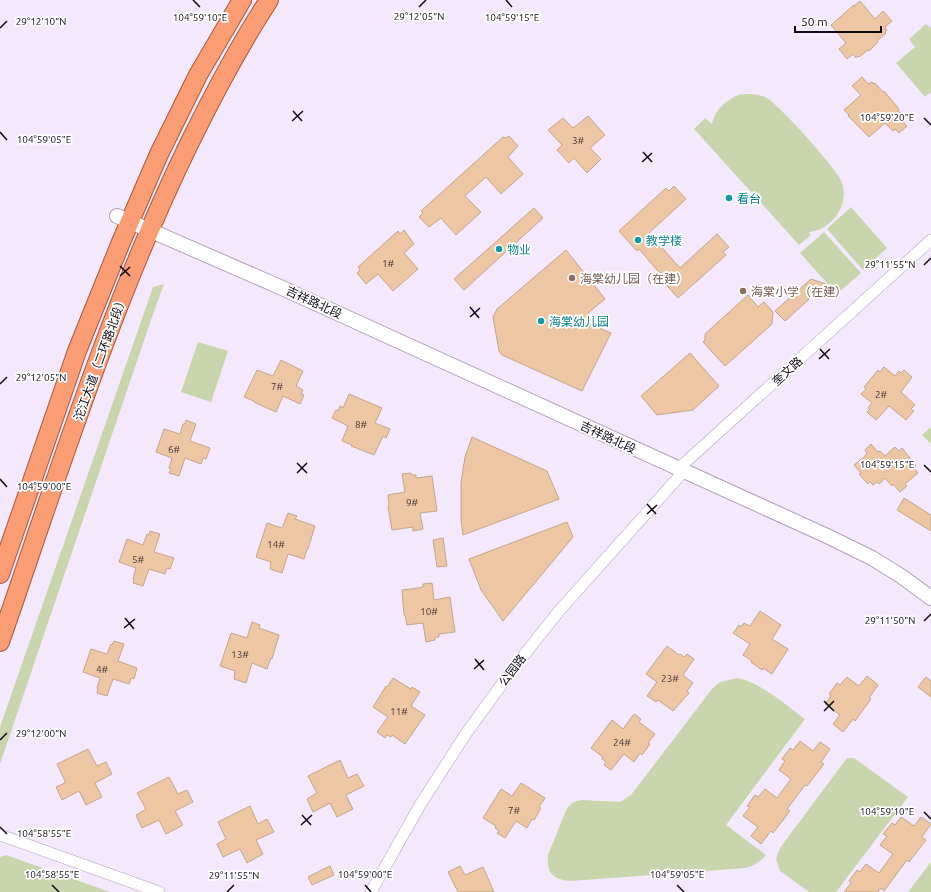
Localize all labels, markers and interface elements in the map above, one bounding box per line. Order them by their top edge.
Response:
scale bar [795,8,881,34]
text: 29°12'05"N [394,11,444,22]
text: 104°59'10"E [173,12,228,23]
text: 104°59'15"E [485,12,540,23]
text: 50 m [801,15,828,28]
text: 29°12'10"N [16,16,66,27]
text: 104°59'20"E [860,112,915,123]
text: 104°59'05"E [17,134,72,145]
house number: 3# [572,135,585,146]
place label: 看台 [737,192,761,205]
marker: 看台 [724,193,734,203]
place label: 教学楼 [646,234,682,247]
marker: 教学楼 [633,235,643,245]
place label: 物业 [507,243,531,256]
marker: 物业 [494,244,504,254]
house number: 1# [382,258,395,269]
text: 29°11'55"N [865,259,915,270]
place label: 海棠幼儿园（在建） [580,272,688,285]
marker: 海棠幼儿园（在建） [567,273,577,283]
street label: 吉祥路北段 [284,283,344,321]
place label: 海棠小学（在建） [751,285,847,298]
marker: 海棠小学（在建） [738,286,748,296]
street label: 沱江大道（二环路北段） [71,294,129,422]
place label: 海棠幼儿园 [549,315,609,328]
marker: 海棠幼儿园 [536,316,546,326]
street label: 奎文路 [769,354,805,388]
text: 29°12'05"N [16,372,66,383]
house number: 7# [271,381,284,392]
house number: 2# [875,389,888,400]
street label: 吉祥路北段 [578,418,638,456]
house number: 8# [355,419,368,430]
house number: 6# [168,444,181,455]
text: 104°59'15"E [860,459,915,470]
text: 104°59'00"E [17,481,72,492]
house number: 9# [406,497,419,508]
house number: 14# [267,539,285,550]
house number: 5# [132,554,145,565]
house number: 10# [420,606,438,617]
text: 29°11'50"N [865,615,915,626]
house number: 13# [231,649,249,660]
street label: 公园路 [496,652,528,688]
house number: 4# [96,664,109,675]
house number: 23# [661,673,679,684]
house number: 11# [390,706,408,717]
text: 29°12'00"N [16,728,66,739]
house number: 24# [613,737,631,748]
house number: 7# [508,805,521,816]
text: 104°59'10"E [860,806,915,817]
text: 104°58'55"E [17,828,72,839]
text: 104°58'55"E [25,869,80,880]
text: 104°59'00"E [338,869,393,880]
text: 104°59'05"E [650,869,705,880]
text: 29°11'55"N [209,870,259,881]

